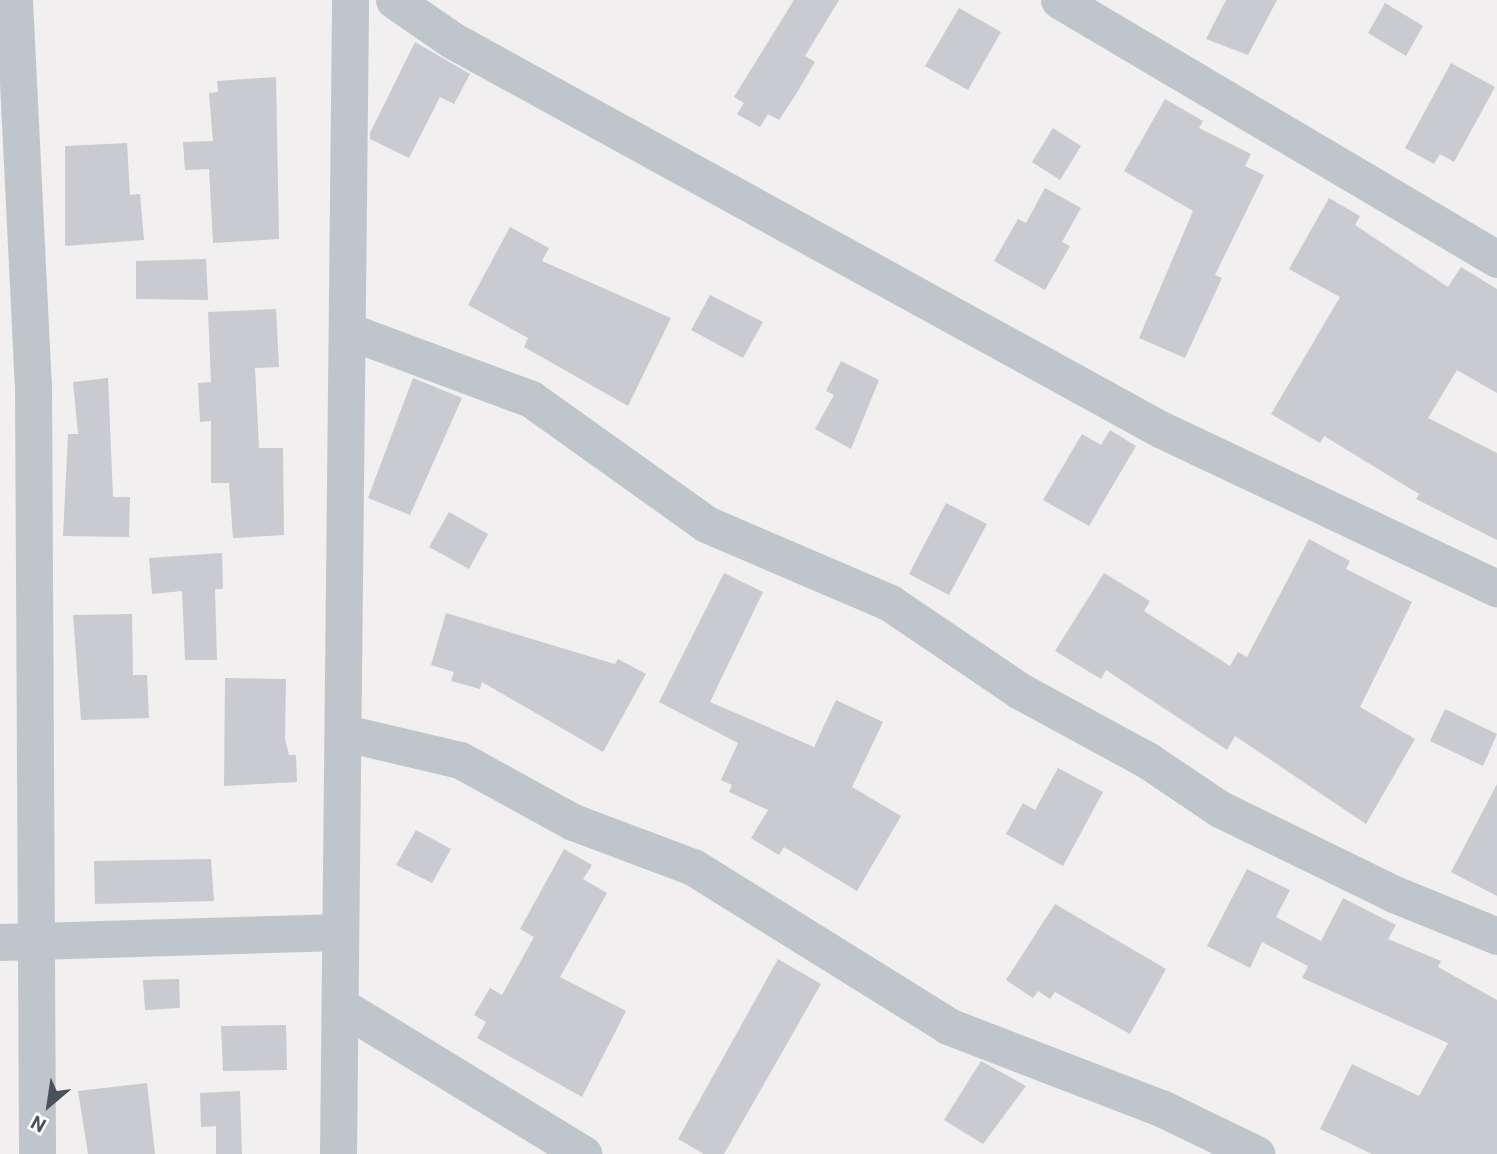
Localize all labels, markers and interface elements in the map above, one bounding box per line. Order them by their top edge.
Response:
north arrow [14,1070,84,1140]
text: N [27,1110,50,1137]

